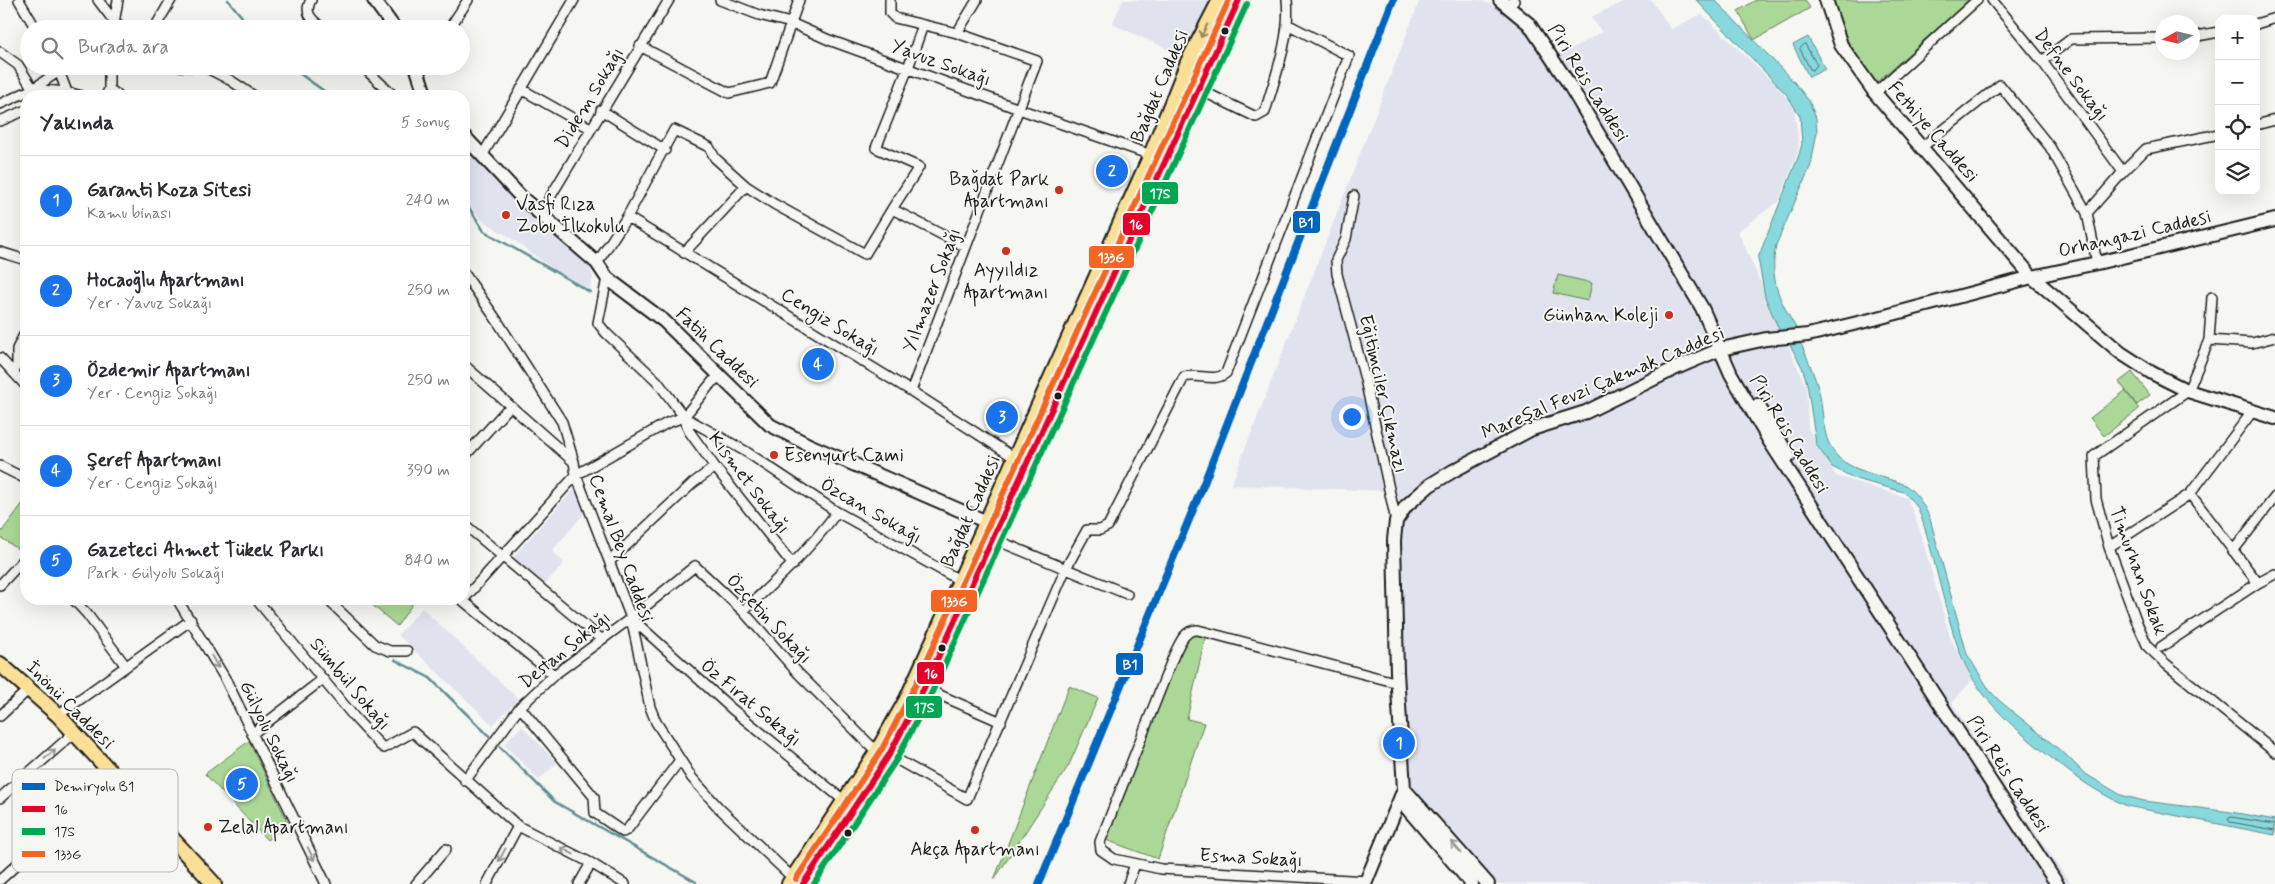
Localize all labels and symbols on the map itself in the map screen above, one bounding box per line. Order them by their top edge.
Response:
north arrow [2155,15,2200,60]
street label: Piri Reis Caddesi [1542,19,1634,147]
one-way arrow [1199,23,1208,38]
street label: Defne Sokağı [2027,23,2114,127]
street label: Bağdat Caddesi [1125,26,1196,147]
unlabelled marker [1220,26,1230,36]
street label: Yavuz Sokağı [887,33,994,94]
street label: Didem Sokağı [550,43,631,154]
street label: Fethiye Caddesi [1881,76,1984,189]
pin: 2 [1096,152,1128,190]
place label: Bağdat Park Apartmanı [949,167,1049,216]
line badge: 17S [1141,181,1179,205]
marker: Bağdat Park Apartmanı [1053,184,1065,196]
text: 17S [1149,185,1171,203]
place label: Vasfi Rıza Zobu İlkokulu [516,192,625,239]
street label: Orhangazi Caddesi [2056,204,2214,265]
marker: Vasfi Rıza Zobu İlkokulu [500,209,512,221]
line badge: B1 [1292,210,1321,234]
line badge: 16 [1122,212,1151,236]
text: B1 [1298,214,1314,232]
text: 16 [1129,216,1143,234]
street label: Yılmazer Sokağı [897,224,968,356]
marker: Ayyıldız Apartmanı [1000,245,1012,257]
line badge: 133G [1088,245,1135,269]
text: 133G [1097,249,1125,267]
place label: Ayyıldız Apartmanı [963,258,1049,307]
street label: Cengiz Sokağı [775,282,884,364]
street label: Fatih Caddesi [670,302,764,394]
place label: Günhan Koleji [1543,303,1659,329]
marker: Günhan Koleji [1663,309,1675,321]
street label: Eğitimciler Çıkmazı [1352,312,1413,476]
street label: Mareşal Fevzi Çakmak Caddesi [1478,320,1728,446]
pin: 4 [802,345,834,383]
street label: Piri Reis Caddesi [1744,370,1834,498]
unlabelled marker [1053,391,1063,401]
pin: 3 [986,398,1018,436]
your location [1339,404,1365,430]
street label: Kısmet Sokağı [702,427,796,540]
place label: Esenyurt Cami [784,443,904,468]
marker: Esenyurt Cami [768,449,780,461]
street label: Bağdat Caddesi [935,451,1008,572]
street label: Cemal Bey Caddesi [583,471,659,625]
street label: Özcan Sokağı [815,472,926,551]
street label: Timurhan Sokak [2103,503,2173,639]
street label: Özçetin Sokağı [720,569,817,670]
line badge: 133G [930,589,978,613]
text: 133G [940,593,968,611]
street label: Destan Sokağı [514,605,617,695]
street label: Sümbül Sokağı [303,632,396,736]
unlabelled marker [937,643,947,653]
line badge: B1 [1115,652,1144,676]
street label: Öz Fırat Sokağı [695,653,807,753]
one-way arrow [211,654,221,668]
street label: İnönü Caddesi [20,655,120,755]
text: B1 [1122,656,1138,674]
line badge: 16 [916,661,945,685]
text: 16 [924,665,938,683]
street label: Gülyolu Sokağı [233,677,305,788]
line badge: 17S [905,695,943,719]
text: 17S [913,699,935,717]
street label: Piri Reis Caddesi [1961,711,2055,837]
pin: 1 [1383,724,1415,762]
one-way arrow [43,749,56,760]
pin: 5 [226,765,258,803]
legend [12,769,178,872]
text: Demiryolu B1 [54,778,134,796]
text: 16 [54,801,68,819]
place label: Zelal Apartmanı [218,815,349,842]
marker: Zelal Apartmanı [202,821,214,833]
text: 17S [54,823,75,841]
marker: Akça Apartmanı [969,824,981,836]
unlabelled marker [843,828,853,838]
place label: Akça Apartmanı [910,837,1040,864]
one-way arrow [1450,841,1462,854]
street label: Esma Sokağı [1199,843,1303,874]
text: 133G [54,846,81,864]
one-way arrow [560,846,575,856]
one-way arrow [306,847,316,862]
one-way arrow [497,847,507,862]

